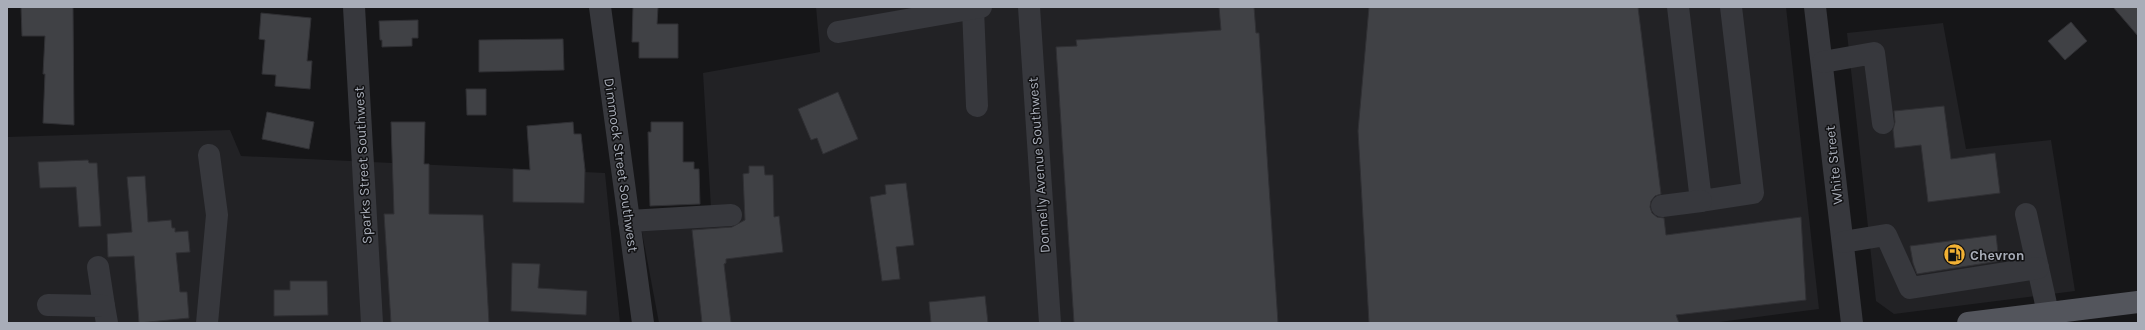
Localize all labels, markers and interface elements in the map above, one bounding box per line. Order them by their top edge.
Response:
street label: Donnelly Avenue Southwest [1024,76,1054,254]
street label: Dimmock Street Southwest [600,77,642,253]
street label: Sparks Street Southwest [350,86,376,244]
street label: White Street [1821,125,1847,205]
fuel station icon: Chevron [1942,242,1968,268]
place label: Chevron [1970,247,2024,264]

